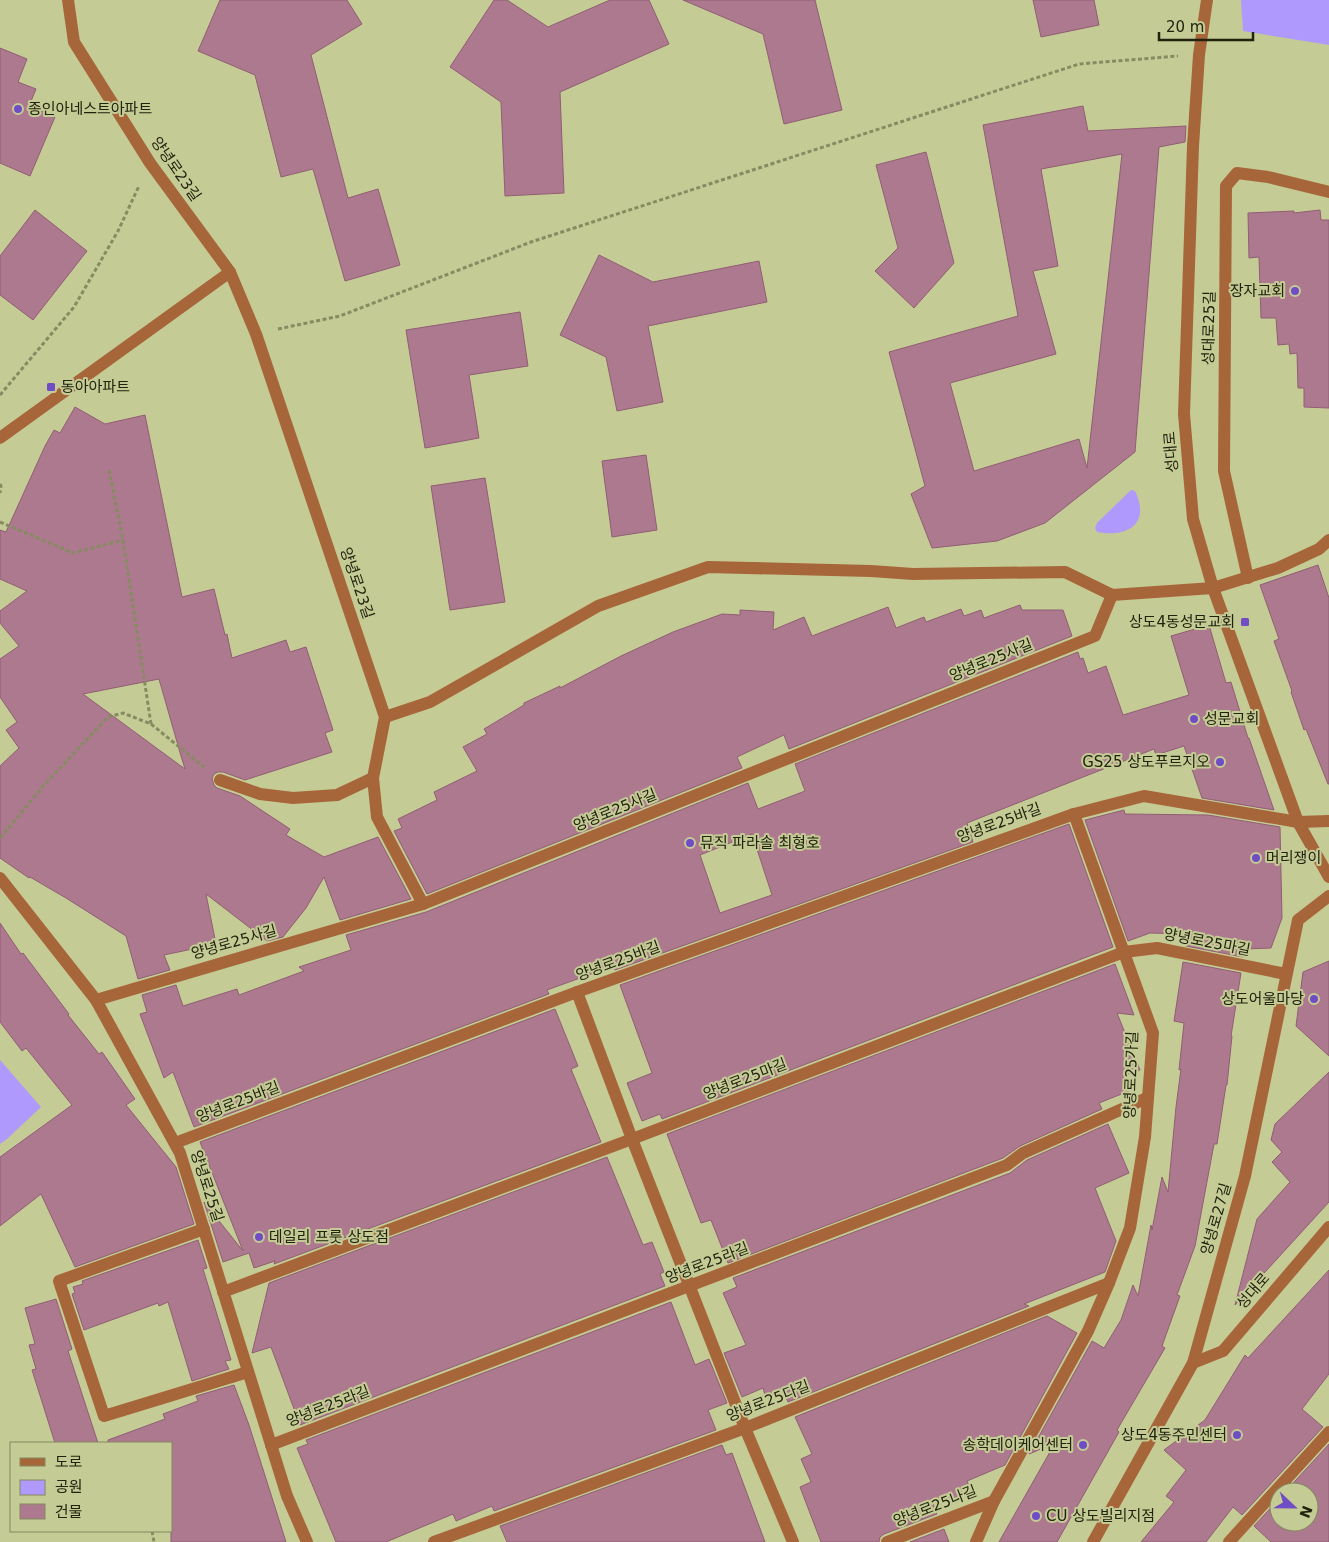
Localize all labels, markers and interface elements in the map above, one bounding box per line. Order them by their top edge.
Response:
scale bar [1159,10,1253,42]
text: 20 m [1166,18,1204,36]
place label: 종인아네스트아파트 [28,100,152,118]
marker: 종인아네스트아파트 [12,103,24,115]
street label: 양녕로23길 [147,133,205,205]
place label: 장자교회 [1230,282,1285,300]
marker: 장자교회 [1289,285,1301,297]
street label: 성대로25길 [1199,291,1219,365]
place label: 동아아파트 [61,378,130,396]
marker: 동아아파트 [45,381,57,393]
street label: 성대로 [1160,431,1182,473]
street label: 양녕로23길 [336,545,378,621]
place label: 상도4동성문교회 [1129,613,1235,631]
marker: 상도4동성문교회 [1239,616,1251,628]
street label: 양녕로25사길 [947,635,1035,685]
place label: 성문교회 [1204,710,1259,728]
marker: 성문교회 [1188,713,1200,725]
place label: GS25 상도푸르지오 [1082,753,1210,771]
marker: GS25 상도푸르지오 [1214,756,1226,768]
street label: 양녕로25사길 [571,785,659,835]
street label: 양녕로25바길 [955,799,1043,847]
place label: 뮤직 파라솔 최형호 [700,834,820,852]
marker: 뮤직 파라솔 최형호 [684,837,696,849]
place label: 머리쟁이 [1266,849,1321,867]
marker: 머리쟁이 [1250,852,1262,864]
street label: 양녕로25사길 [189,921,279,963]
street label: 양녕로25마길 [1162,925,1252,959]
street label: 양녕로25바길 [574,937,662,985]
place label: 상도어울마당 [1221,990,1304,1008]
marker: 상도어울마당 [1308,993,1320,1005]
street label: 양녕로25가길 [1120,1031,1142,1119]
street label: 양녕로25마길 [701,1055,789,1103]
street label: 양녕로25바길 [194,1078,282,1126]
street label: 양녕로25길 [187,1148,227,1224]
street label: 양녕로27길 [1197,1181,1235,1257]
place label: 데일리 프룻 상도점 [269,1228,389,1246]
marker: 데일리 프룻 상도점 [253,1231,265,1243]
street label: 양녕로25라길 [663,1239,751,1287]
street label: 성대로 [1233,1269,1273,1313]
street label: 양녕로25다길 [724,1377,812,1425]
street label: 양녕로25라길 [284,1382,372,1430]
place label: 상도4동주민센터 [1121,1426,1227,1444]
marker: 상도4동주민센터 [1231,1429,1243,1441]
place label: 송학데이케어센터 [963,1436,1073,1454]
marker: 송학데이케어센터 [1077,1439,1089,1451]
legend [10,1442,172,1532]
text: 도로 [55,1453,83,1471]
text: 공원 [55,1478,83,1496]
street label: 양녕로25나길 [891,1482,979,1530]
north arrow [1269,1482,1319,1532]
text: 건물 [55,1503,83,1521]
text: N [1296,1503,1316,1520]
place label: CU 상도빌리지점 [1046,1507,1155,1525]
marker: CU 상도빌리지점 [1030,1510,1042,1522]

